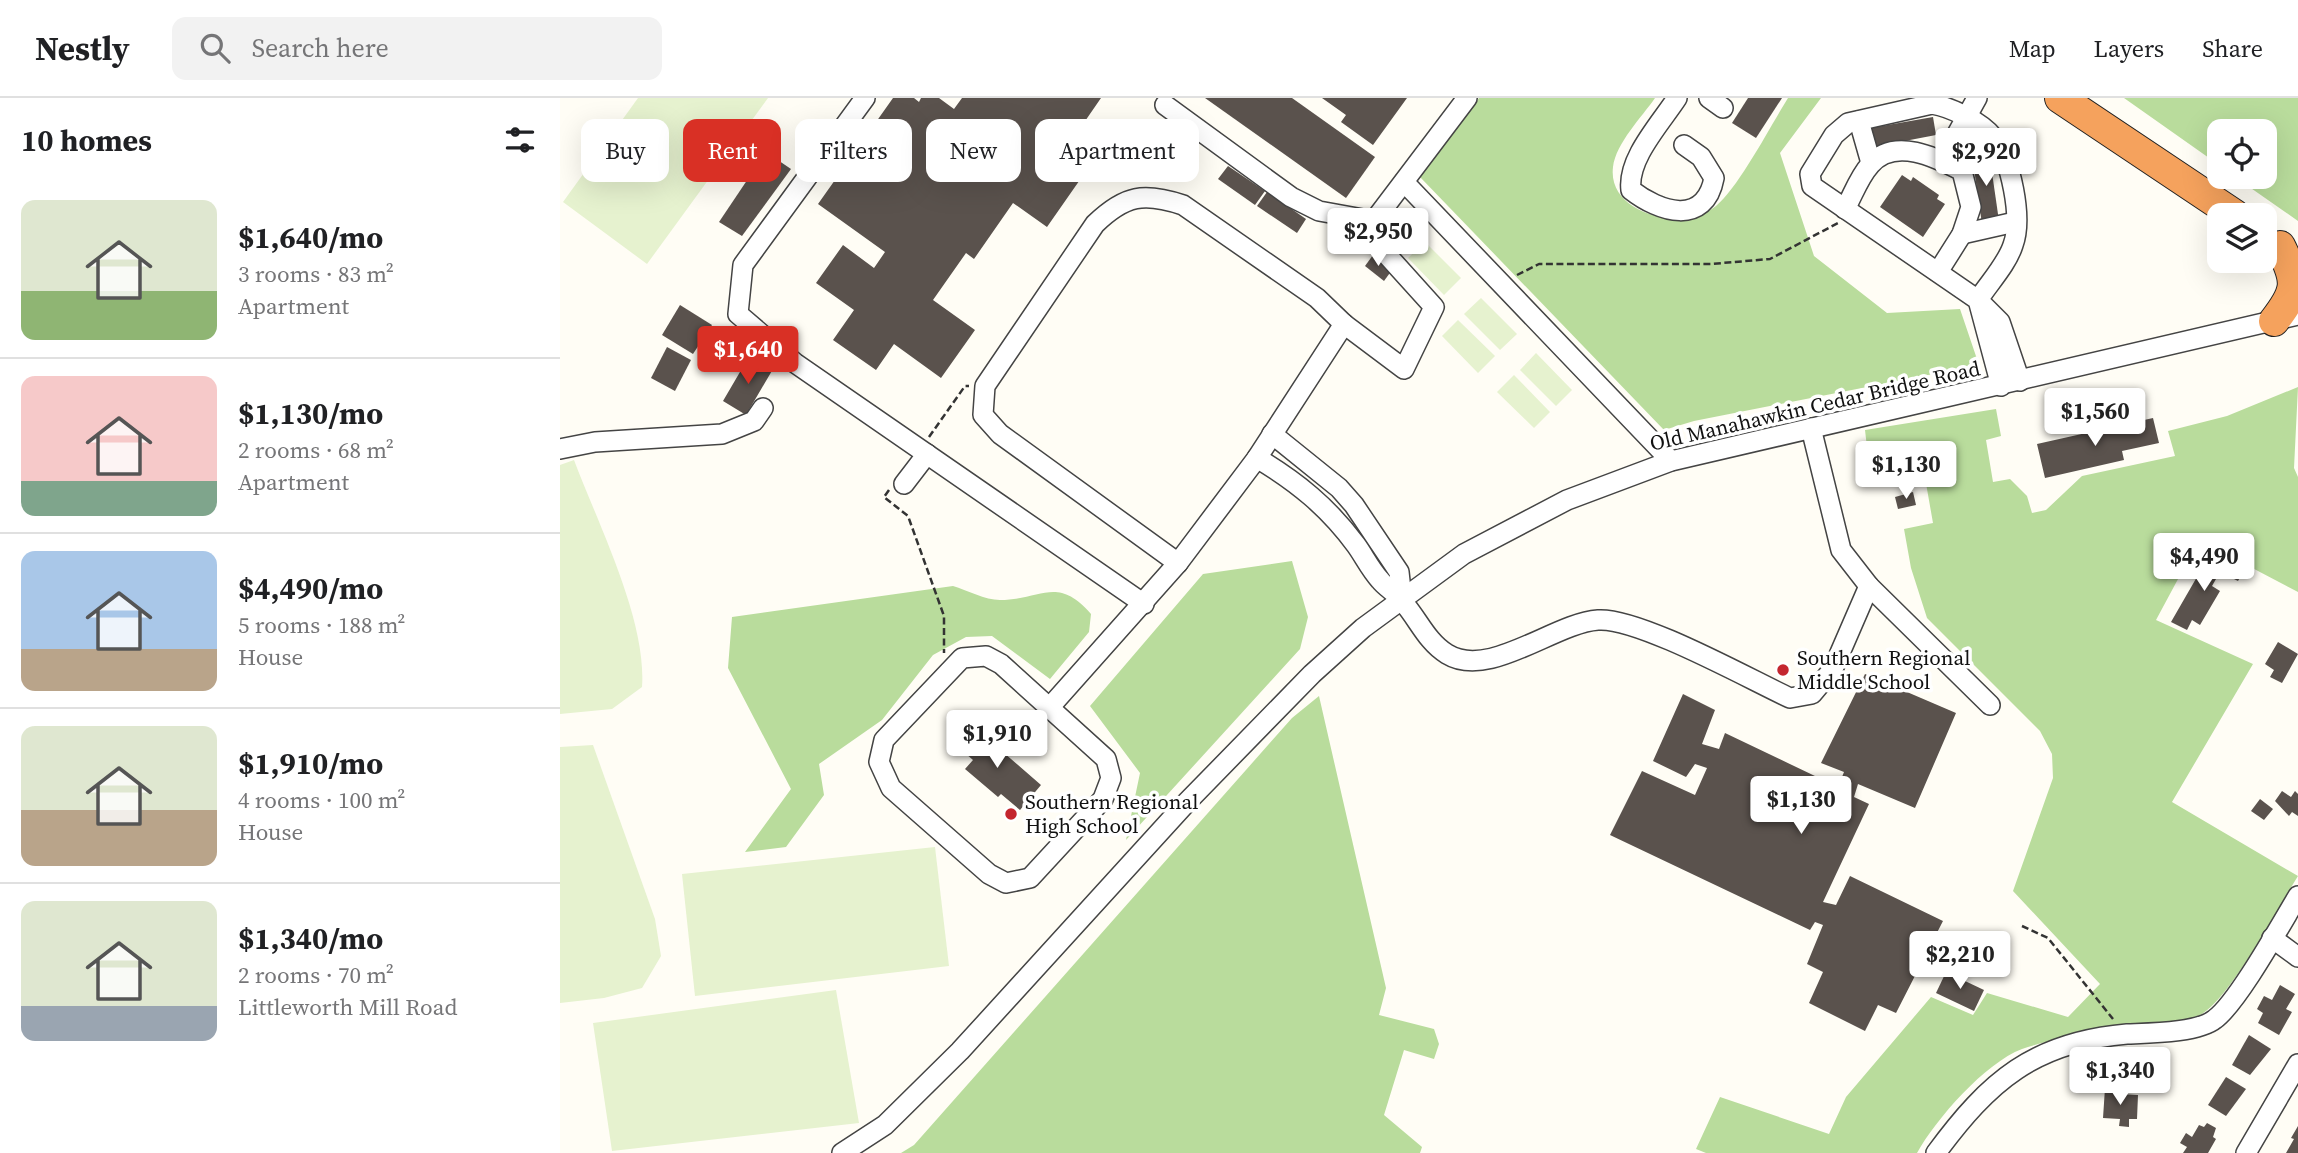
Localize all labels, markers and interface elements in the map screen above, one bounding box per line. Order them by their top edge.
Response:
search box [172,17,662,80]
text: Nestly [35,26,130,71]
icon: search [196,29,234,67]
text: Search here [252,30,389,66]
text: Map [2009,32,2056,65]
text: Layers [2094,32,2164,65]
text: Share [2202,32,2263,65]
chip: Buy [581,119,669,182]
chip: Rent [683,119,781,182]
chip: Filters [795,119,912,182]
chip: New [926,119,1021,182]
chip: Apartment [1035,119,1199,182]
map controls [2207,119,2277,273]
button: locate [2207,119,2277,189]
text: 10 homes [21,120,152,161]
icon: filters [501,121,539,159]
pin: $2,920 [1929,129,2043,188]
text: $2,920 [1951,135,2021,167]
button: layers [2207,203,2277,273]
pin: $2,950 [1321,208,1435,268]
text: $2,950 [1343,215,1413,247]
text: $1,640/mo [238,217,383,258]
icon: home [77,228,161,312]
text: 3 rooms · 83 m² [238,258,394,290]
text: Apartment [238,290,349,322]
pin: $1,640 [691,327,805,386]
text: $1,640 [713,333,783,365]
street label: Old Manahawkin Cedar Bridge Road [1647,353,1983,458]
pin: $1,560 [2038,388,2152,448]
text: $1,130/mo [238,393,383,434]
text: $1,560 [2060,395,2130,427]
icon: home [77,404,161,488]
text: 2 rooms · 68 m² [238,434,394,466]
pin: $1,130 [1849,442,1963,501]
text: $1,130 [1871,448,1941,480]
text: Apartment [238,466,349,498]
pin: $4,490 [2147,533,2261,593]
text: $4,490 [2169,540,2239,572]
text: $4,490/mo [238,568,383,609]
icon: home [77,579,161,663]
text: 5 rooms · 188 m² [238,609,405,641]
text: House [238,641,303,673]
place label: Southern Regional Middle School [1797,643,1970,696]
marker: Southern Regional Middle School [1775,662,1791,678]
pin: $1,910 [940,710,1054,770]
text: $1,910 [962,717,1032,749]
text: $1,910/mo [238,743,383,784]
icon: home [77,754,161,838]
pin: $1,130 [1744,776,1858,836]
text: $1,130 [1766,783,1836,815]
text: 4 rooms · 100 m² [238,784,405,816]
place label: Southern Regional High School [1025,787,1198,840]
marker: Southern Regional High School [1003,806,1019,822]
text: House [238,816,303,848]
text: $1,340/mo [238,918,383,959]
icon: home [77,929,161,1013]
pin: $2,210 [1903,932,2017,991]
text: $2,210 [1925,938,1995,970]
text: 2 rooms · 70 m² [238,959,394,991]
text: Littleworth Mill Road [238,991,457,1023]
pin: $1,340 [2063,1048,2177,1107]
text: $1,340 [2085,1054,2155,1086]

